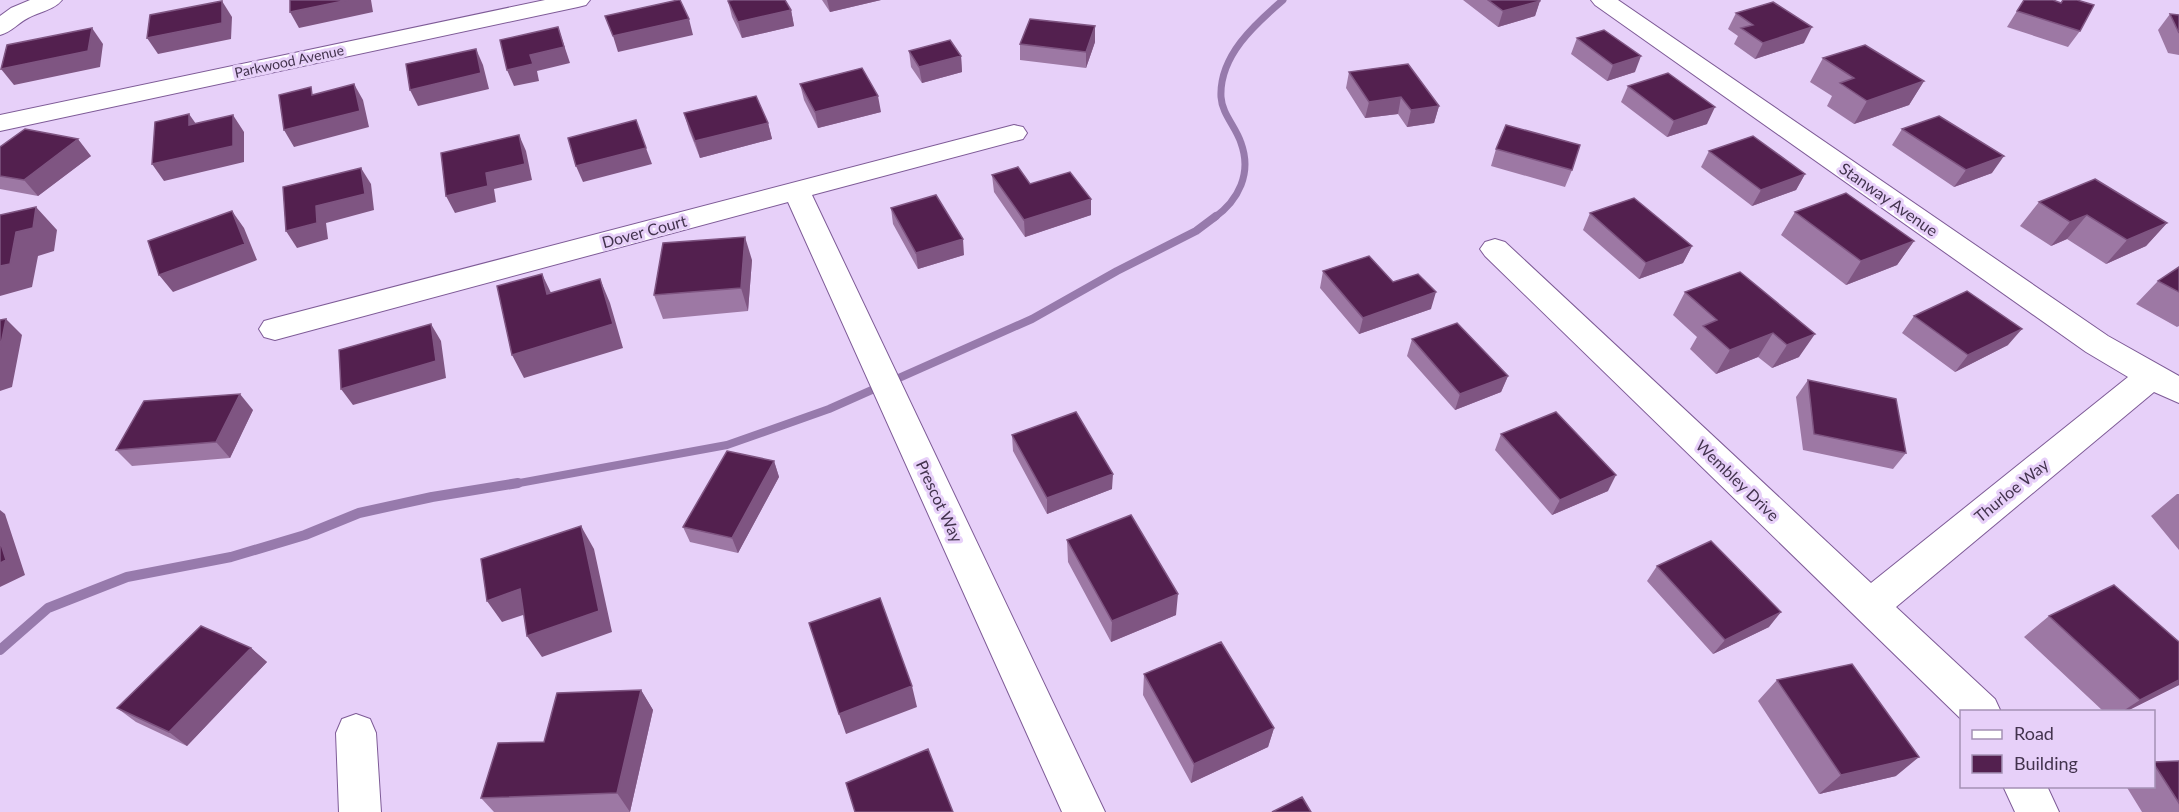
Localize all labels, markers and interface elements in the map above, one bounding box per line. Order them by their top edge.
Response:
street label: Parkwood Avenue [233,41,345,81]
street label: Stanway Avenue [1836,158,1942,240]
street label: Dover Court [599,210,689,251]
street label: Wembley Drive [1692,436,1784,524]
street label: Thurloe Way [1970,454,2052,526]
street label: Prescot Way [913,457,968,546]
legend [1960,710,2155,788]
text: Road [2014,722,2054,744]
text: Building [2014,752,2078,774]

